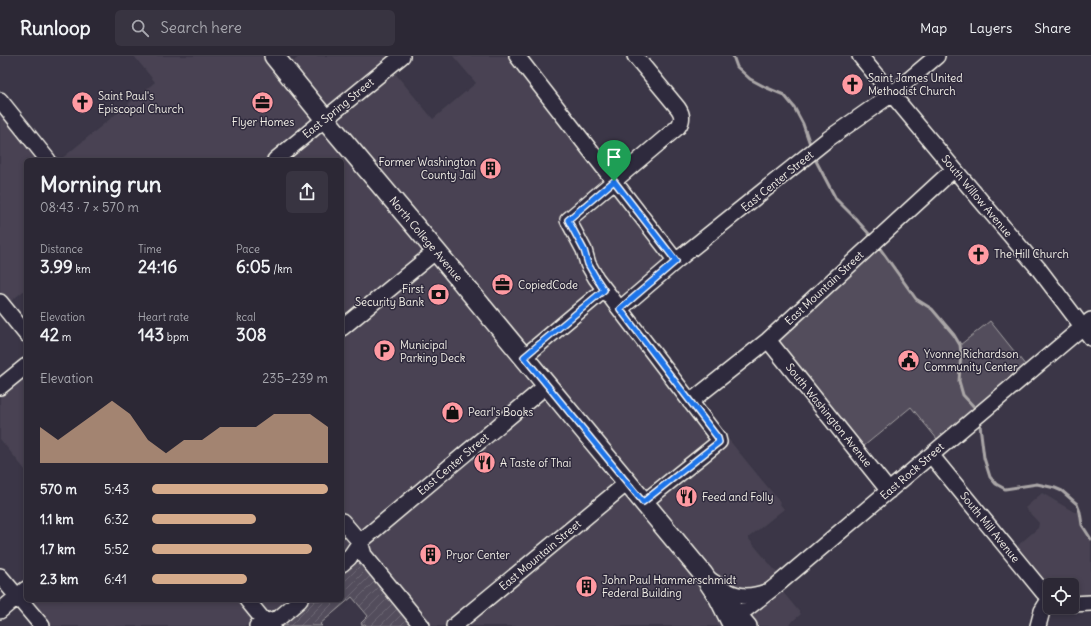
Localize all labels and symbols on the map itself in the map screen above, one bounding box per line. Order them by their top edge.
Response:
church icon: Saint James United Methodist Church [840,71,866,97]
place label: Saint James United Methodist Church [868,71,963,98]
street label: East Spring Street [299,75,377,141]
church icon: Saint Paul's Episcopal Church [69,89,95,115]
place label: Saint Paul's Episcopal Church [98,89,184,116]
office icon: Flyer Homes [250,89,276,115]
place label: Flyer Homes [232,115,294,129]
pin [597,140,631,181]
street label: East Center Street [738,147,816,214]
street label: South Willow Avenue [938,152,1016,240]
place label: Former Washington County Jail [378,155,476,182]
building icon: Former Washington County Jail [478,155,504,181]
street label: North College Avenue [386,194,466,284]
church icon: The Hill Church [966,241,992,267]
place label: The Hill Church [994,247,1069,261]
street label: East Mountain Street [782,248,866,328]
office icon: CopiedCode [490,272,516,298]
place label: CopiedCode [518,278,578,292]
place label: First Security Bank [355,282,424,309]
bank icon: First Security Bank [426,282,452,308]
parking icon: Municipal Parking Deck [372,338,398,364]
place label: Municipal Parking Deck [400,338,466,365]
public building icon: Yvonne Richardson Community Center [896,347,922,373]
place label: Yvonne Richardson Community Center [924,347,1019,374]
street label: South Washington Avenue [783,360,875,470]
shop icon: Pearl's Books [439,399,465,425]
place label: Pearl's Books [468,405,533,419]
street label: East Center Street [414,430,492,498]
street label: East Rock Street [877,439,947,503]
restaurant icon: A Taste of Thai [472,450,498,476]
place label: A Taste of Thai [500,456,571,470]
restaurant icon: Feed and Folly [673,484,699,510]
street label: South Mill Avenue [957,489,1023,565]
place label: Feed and Folly [702,490,773,504]
street label: East Mountain Street [496,517,584,593]
building icon: Pryor Center [418,542,444,568]
place label: Pryor Center [446,548,510,562]
building icon: John Paul Hammerschmidt Federal Building [574,573,600,599]
place label: John Paul Hammerschmidt Federal Building [602,573,737,600]

